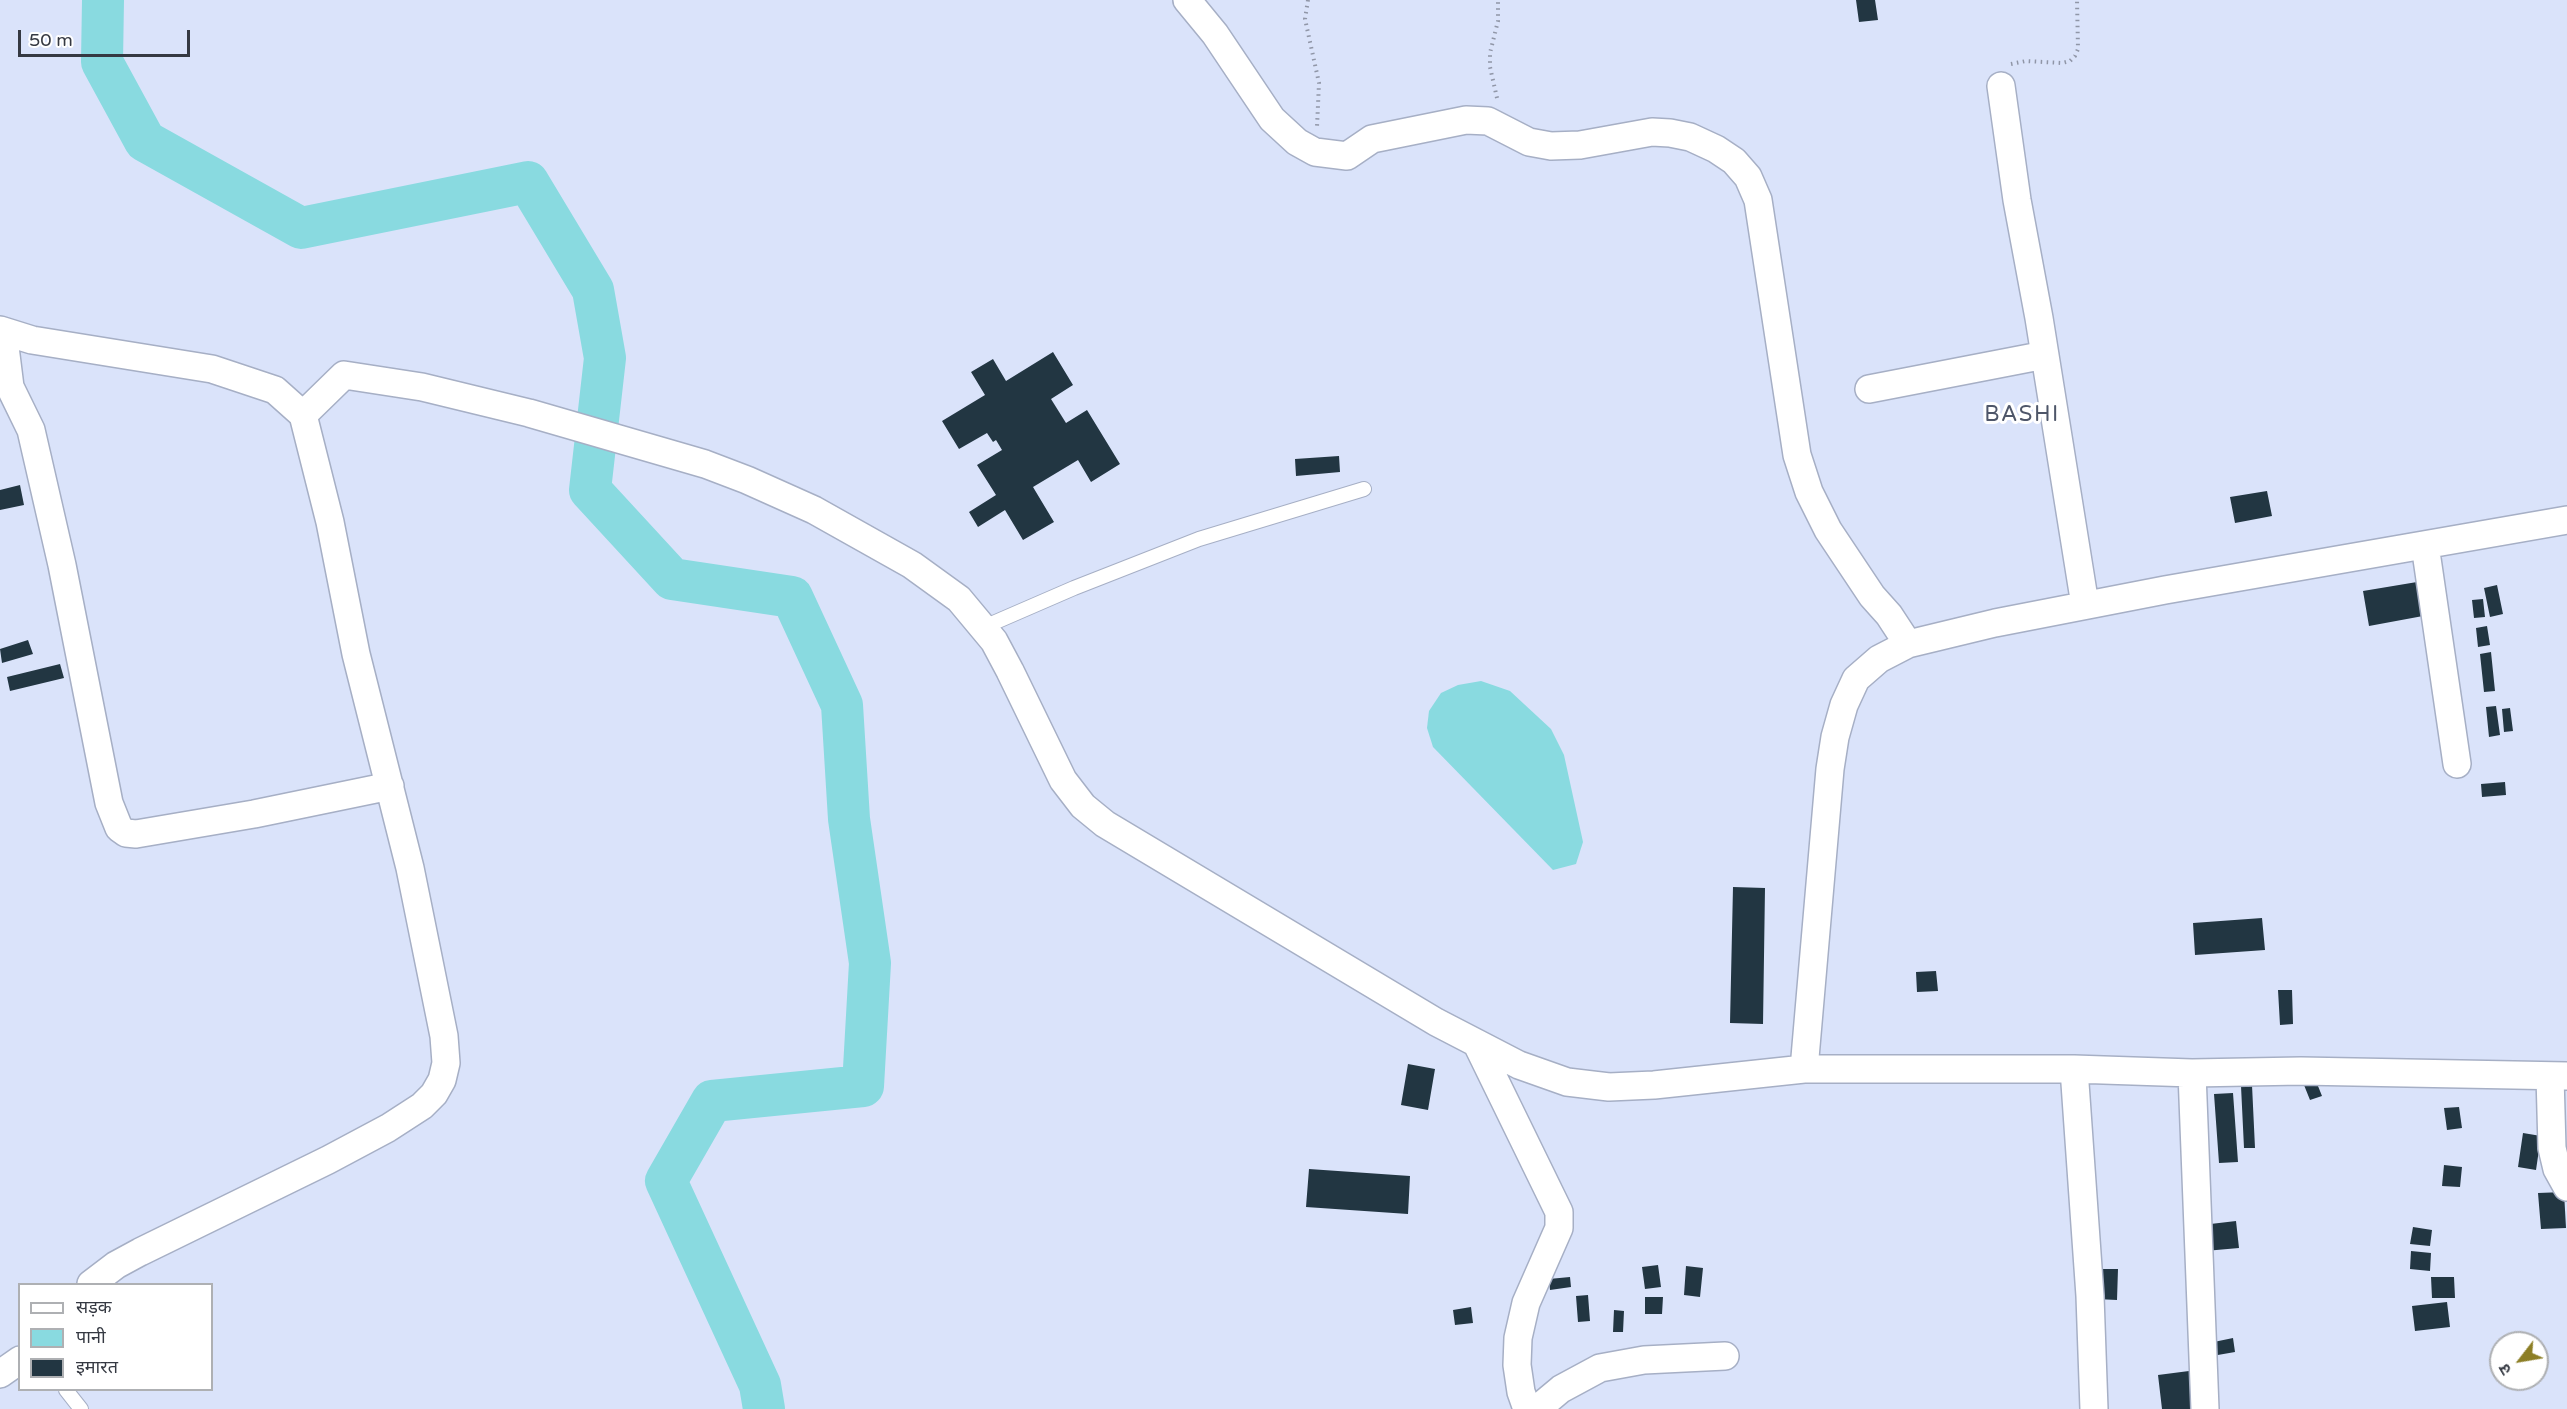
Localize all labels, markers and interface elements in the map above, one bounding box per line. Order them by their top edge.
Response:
scale bar [21,18,194,56]
text: 50 m [29,29,73,51]
district label: BASHI [1984,402,2060,428]
legend [18,1283,213,1391]
text: सड़क [76,1296,112,1318]
text: पानी [76,1326,106,1348]
north arrow [2489,1331,2549,1391]
text: इमारत [76,1356,118,1378]
text: उ [2494,1360,2516,1378]

